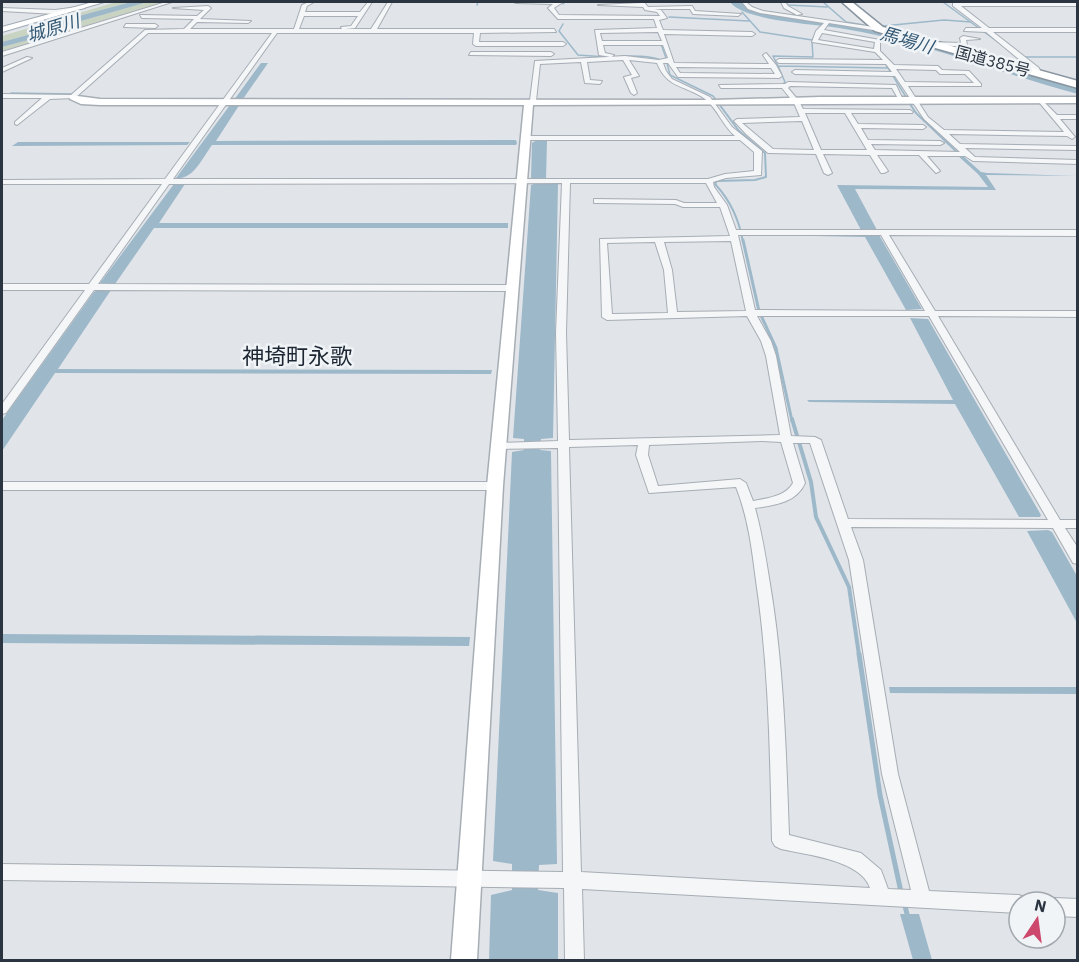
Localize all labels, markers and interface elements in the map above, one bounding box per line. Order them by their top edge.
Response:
water label: 城原川 [24,9,84,47]
water label: 馬場川 [878,22,938,59]
street label: 国道385号 [953,41,1033,81]
district label: 神埼町永歌 [242,341,352,370]
north arrow [1007,890,1067,950]
text: N [1032,894,1048,916]

